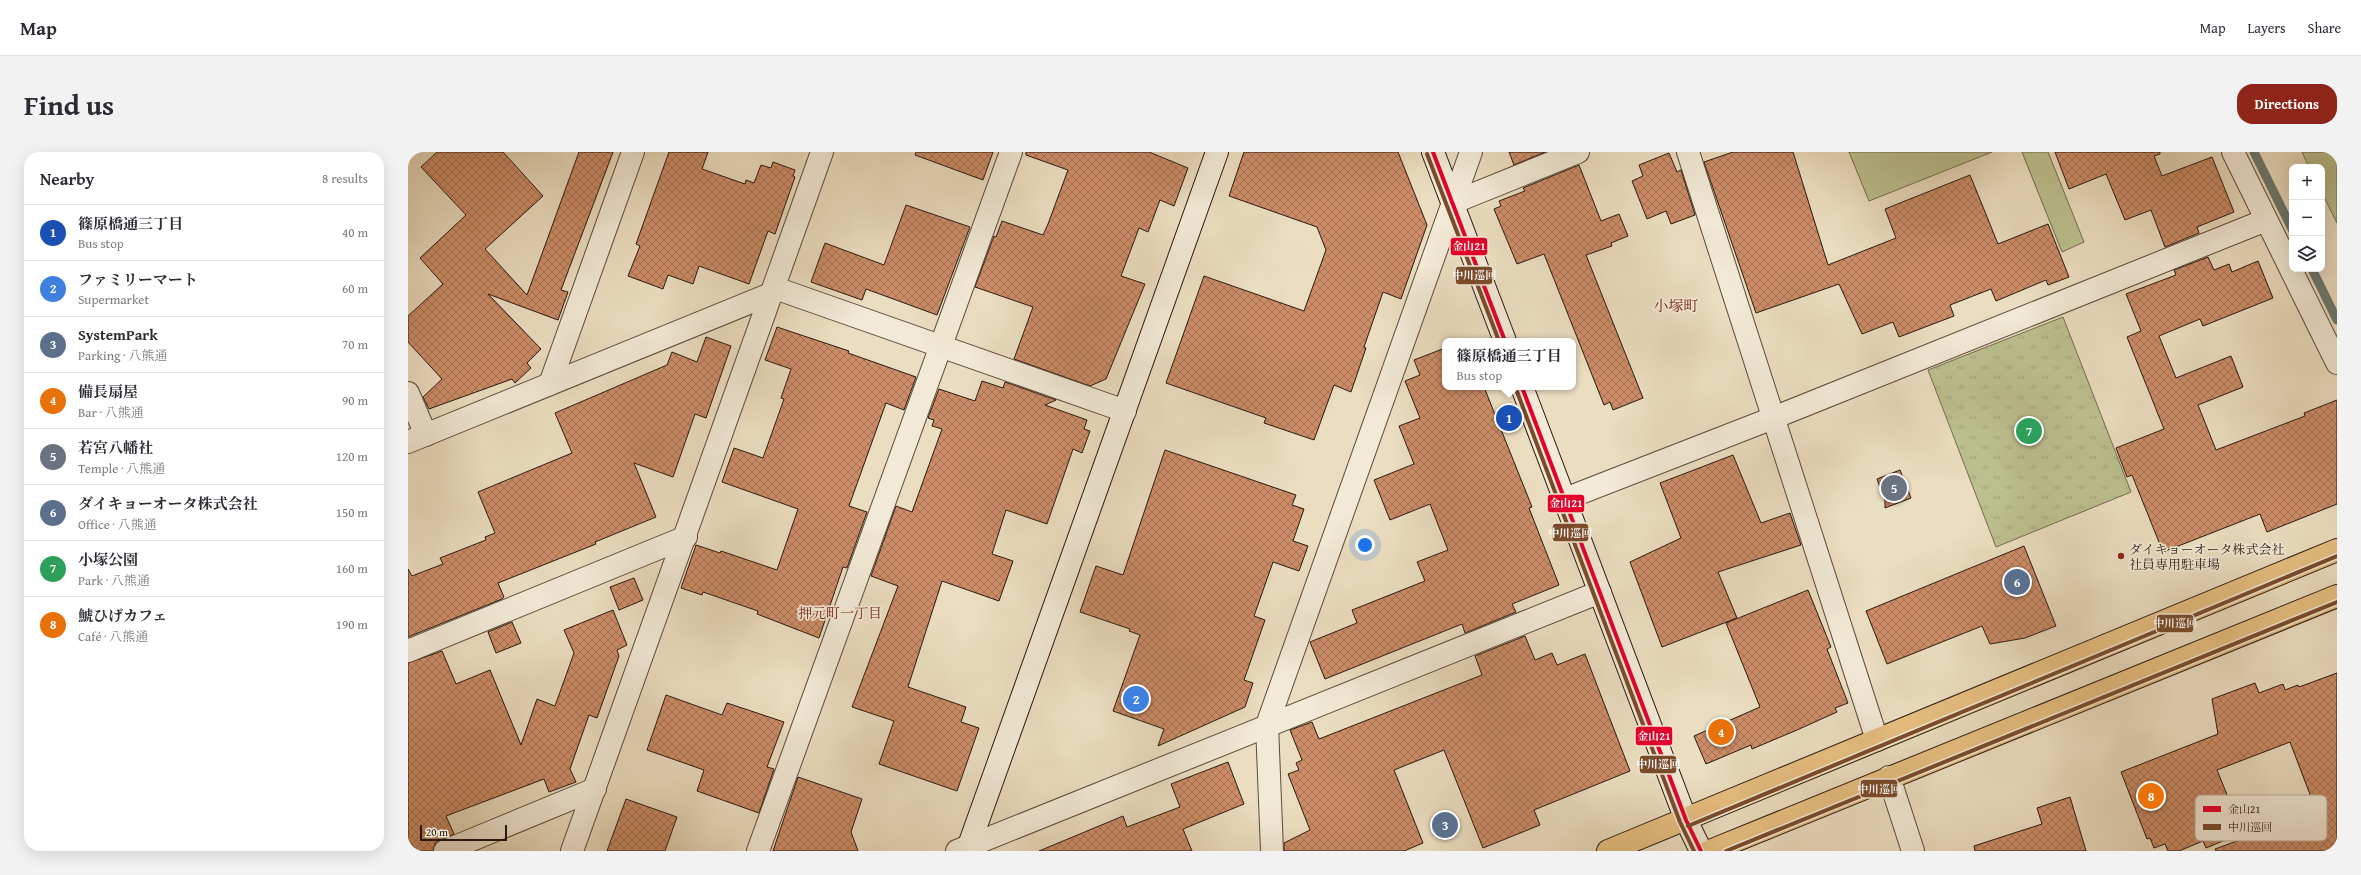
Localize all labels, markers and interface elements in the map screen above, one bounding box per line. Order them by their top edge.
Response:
text: Map [20,14,57,42]
text: Map [2200,18,2226,38]
text: Layers [2248,18,2286,38]
text: Share [2308,18,2341,38]
text: Find us [24,84,114,125]
button: Directions [2237,84,2337,124]
map controls [2289,164,2325,272]
button: + [2289,164,2325,200]
text: Nearby [40,166,94,191]
text: 8 results [322,169,368,188]
button: − [2289,200,2325,236]
text: 篠原橋通三丁目 [78,213,183,234]
text: 1 [50,223,56,242]
text: 40 m [342,223,368,242]
text: Bus stop [78,234,124,253]
button: layers [2289,236,2325,272]
line badge: 金山21 [1450,237,1488,256]
text: 金山21 [1452,238,1486,254]
line badge: 中川巡回 [1455,266,1493,285]
text: 中川巡回 [1452,267,1496,283]
text: ファミリーマート [78,269,198,290]
text: 2 [50,279,56,298]
text: 60 m [342,279,368,298]
text: Supermarket [78,290,149,309]
district label: 小塚町 [1653,295,1699,316]
text: SystemPark [78,324,158,345]
text: 3 [50,335,56,354]
text: 70 m [342,335,368,354]
popup [1442,338,1576,390]
text: 篠原橋通三丁目 [1456,345,1562,366]
text: Parking · 八熊通 [78,346,167,365]
text: Bus stop [1456,366,1502,385]
text: 備長扇屋 [78,381,138,402]
text: 4 [50,391,56,410]
text: 90 m [342,391,368,410]
text: Bar · 八熊通 [78,403,144,422]
pin: 1 [1496,403,1522,433]
pin: 7 [2016,416,2042,446]
text: 若宮八幡社 [78,437,153,458]
text: 5 [50,447,56,466]
text: 120 m [336,447,368,466]
text: Temple · 八熊通 [78,459,165,478]
pin: 5 [1881,473,1907,503]
text: ダイキョーオータ株式会社 [78,493,257,514]
line badge: 金山21 [1547,494,1585,513]
text: 金山21 [1549,495,1583,511]
text: 6 [50,503,56,522]
text: 150 m [336,503,368,522]
text: Office · 八熊通 [78,515,157,534]
line badge: 中川巡回 [1552,523,1589,542]
text: 中川巡回 [1548,525,1592,541]
your location [1355,535,1375,555]
place label: ダイキョーオータ株式会社 社員専用駐車場 [2129,540,2284,574]
text: 小塚公園 [78,549,138,570]
marker: ダイキョーオータ株式会社 社員専用駐車場 [2116,551,2126,561]
text: 7 [50,559,56,578]
text: 160 m [336,559,368,578]
pin: 6 [2004,567,2030,597]
text: Park · 八熊通 [78,571,150,590]
district label: 押元町一丁目 [798,603,882,623]
text: 鯱ひげカフェ [78,605,167,626]
line badge: 中川巡回 [2156,614,2194,633]
text: 8 [50,615,56,634]
text: 190 m [336,615,368,634]
text: 中川巡回 [2153,615,2197,631]
text: Café · 八熊通 [78,627,148,646]
pin: 2 [1123,684,1149,714]
pin: 4 [1708,717,1734,747]
line badge: 金山21 [1635,726,1673,746]
text: 金山21 [1637,728,1671,744]
line badge: 中川巡回 [1639,755,1677,774]
text: 中川巡回 [1636,756,1680,772]
line badge: 中川巡回 [1860,779,1898,798]
text: 中川巡回 [1857,781,1901,797]
pin: 8 [2138,781,2164,811]
legend [2195,795,2327,841]
text: 金山21 [2228,801,2261,817]
pin: 3 [1432,810,1458,840]
text: 中川巡回 [2228,819,2272,835]
scale bar [420,823,507,842]
text: 20 m [426,824,448,840]

